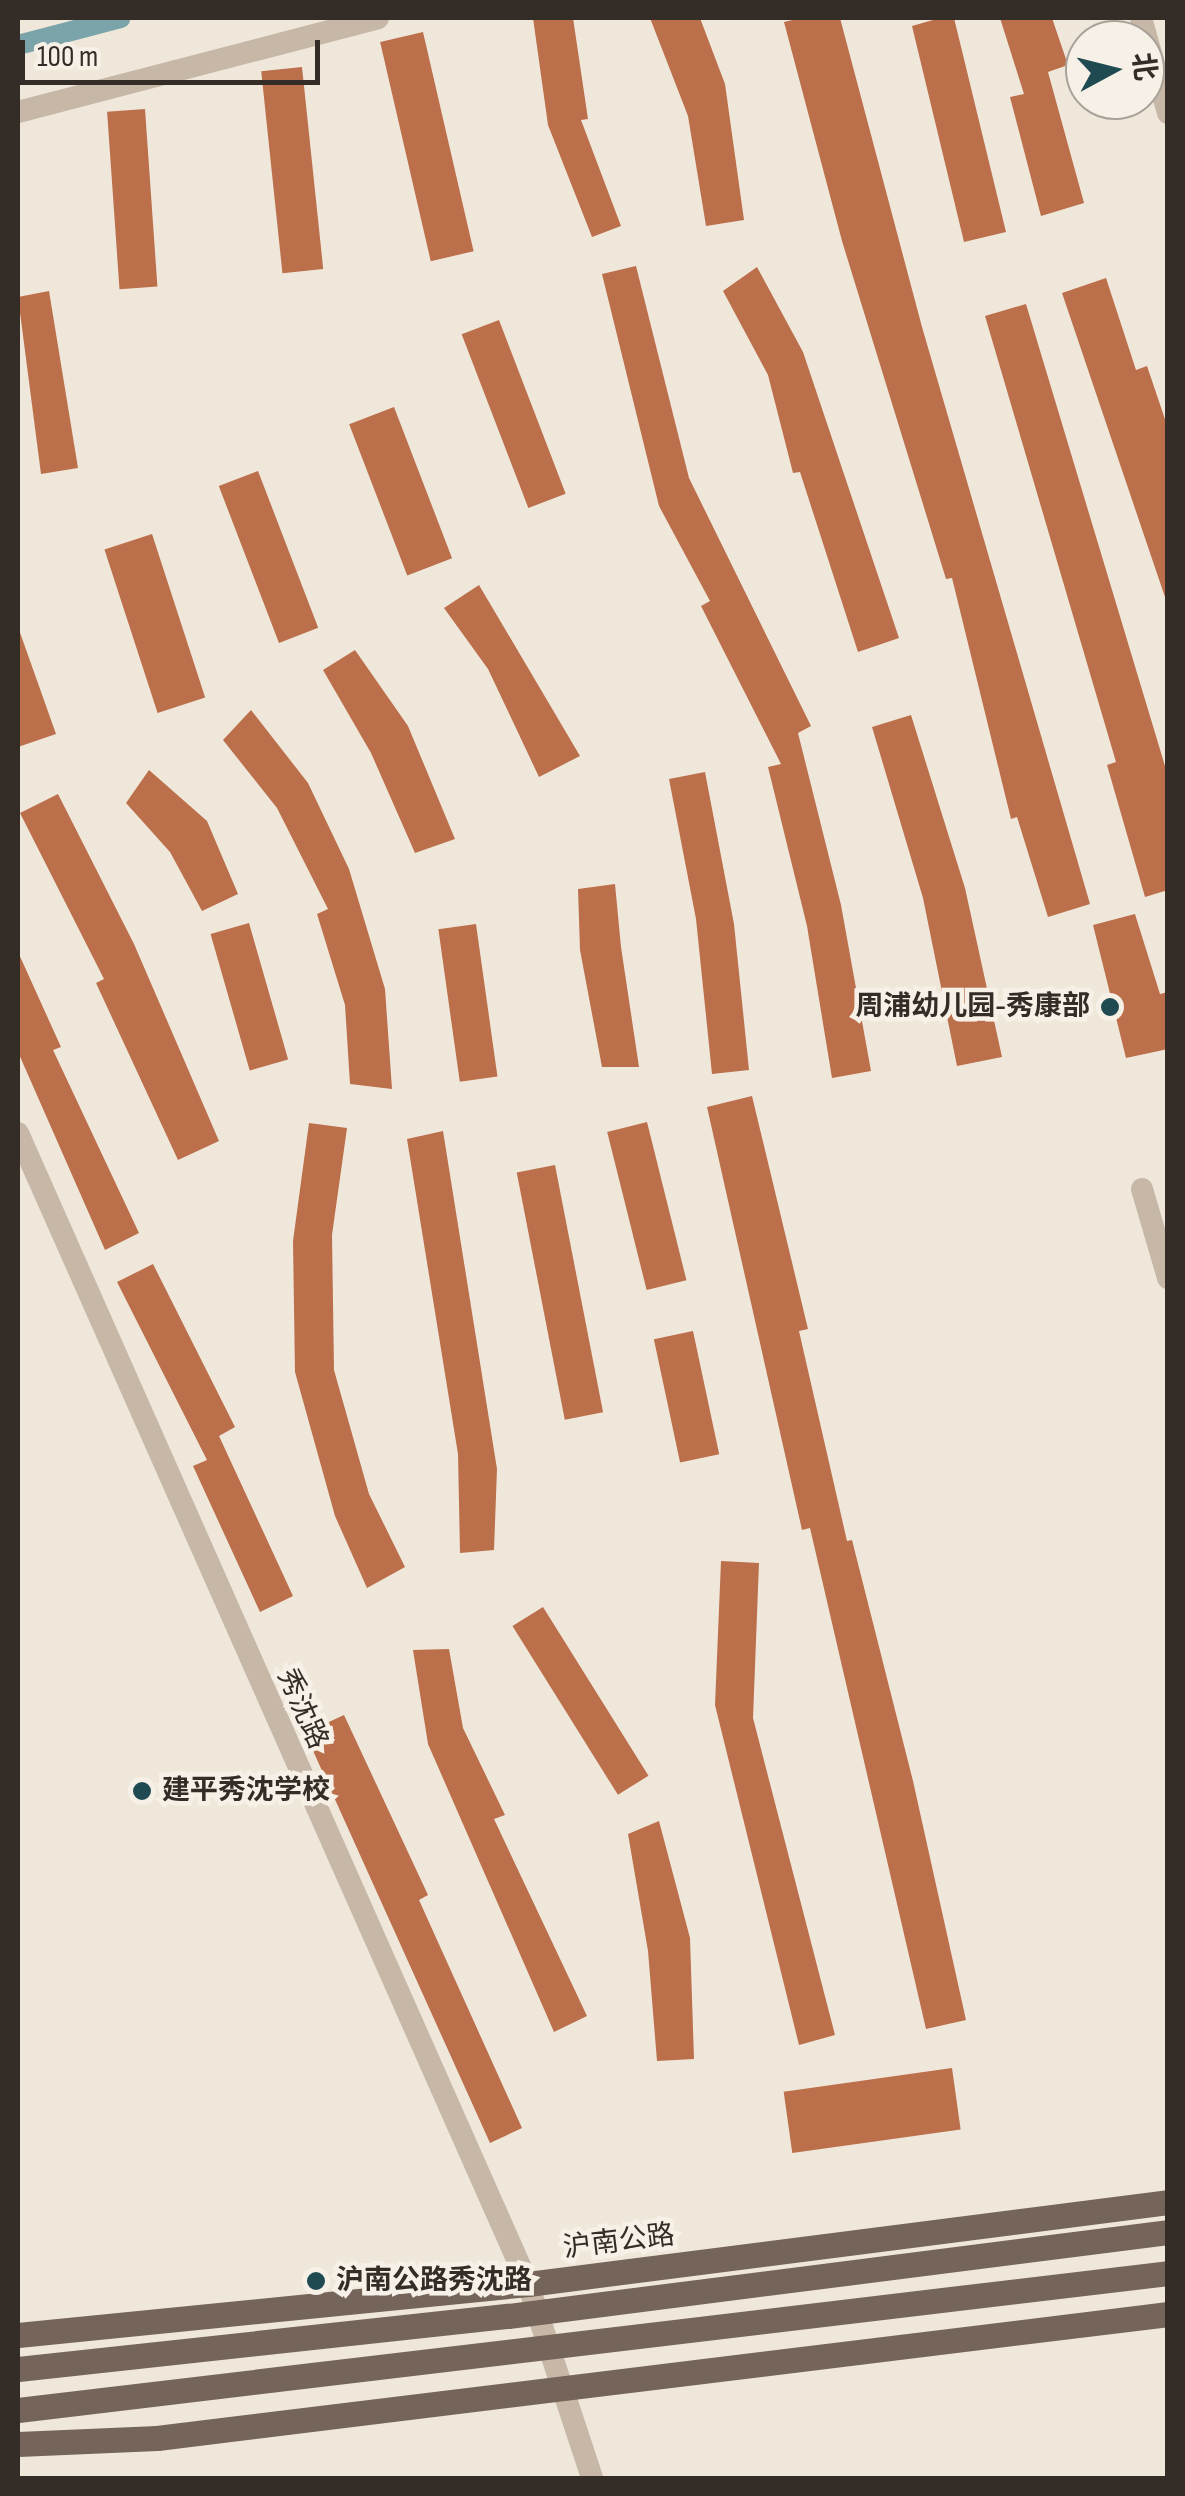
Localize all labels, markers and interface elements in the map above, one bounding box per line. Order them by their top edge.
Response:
scale bar [25,20,325,82]
north arrow [1065,20,1165,120]
text: 100 m [37,39,98,75]
text: 北 [1125,51,1161,82]
place label: 周浦幼儿园-秀康部 [855,990,1090,1024]
marker: 周浦幼儿园-秀康部 [1099,996,1121,1018]
street label: 秀沈路 [270,1664,334,1754]
place label: 建平秀沈学校 [162,1774,330,1808]
marker: 建平秀沈学校 [131,1780,153,1802]
street label: 沪南公路 [561,2219,677,2265]
place label: 沪南公路秀沈路 [336,2264,532,2298]
marker: 沪南公路秀沈路 [305,2270,327,2292]

